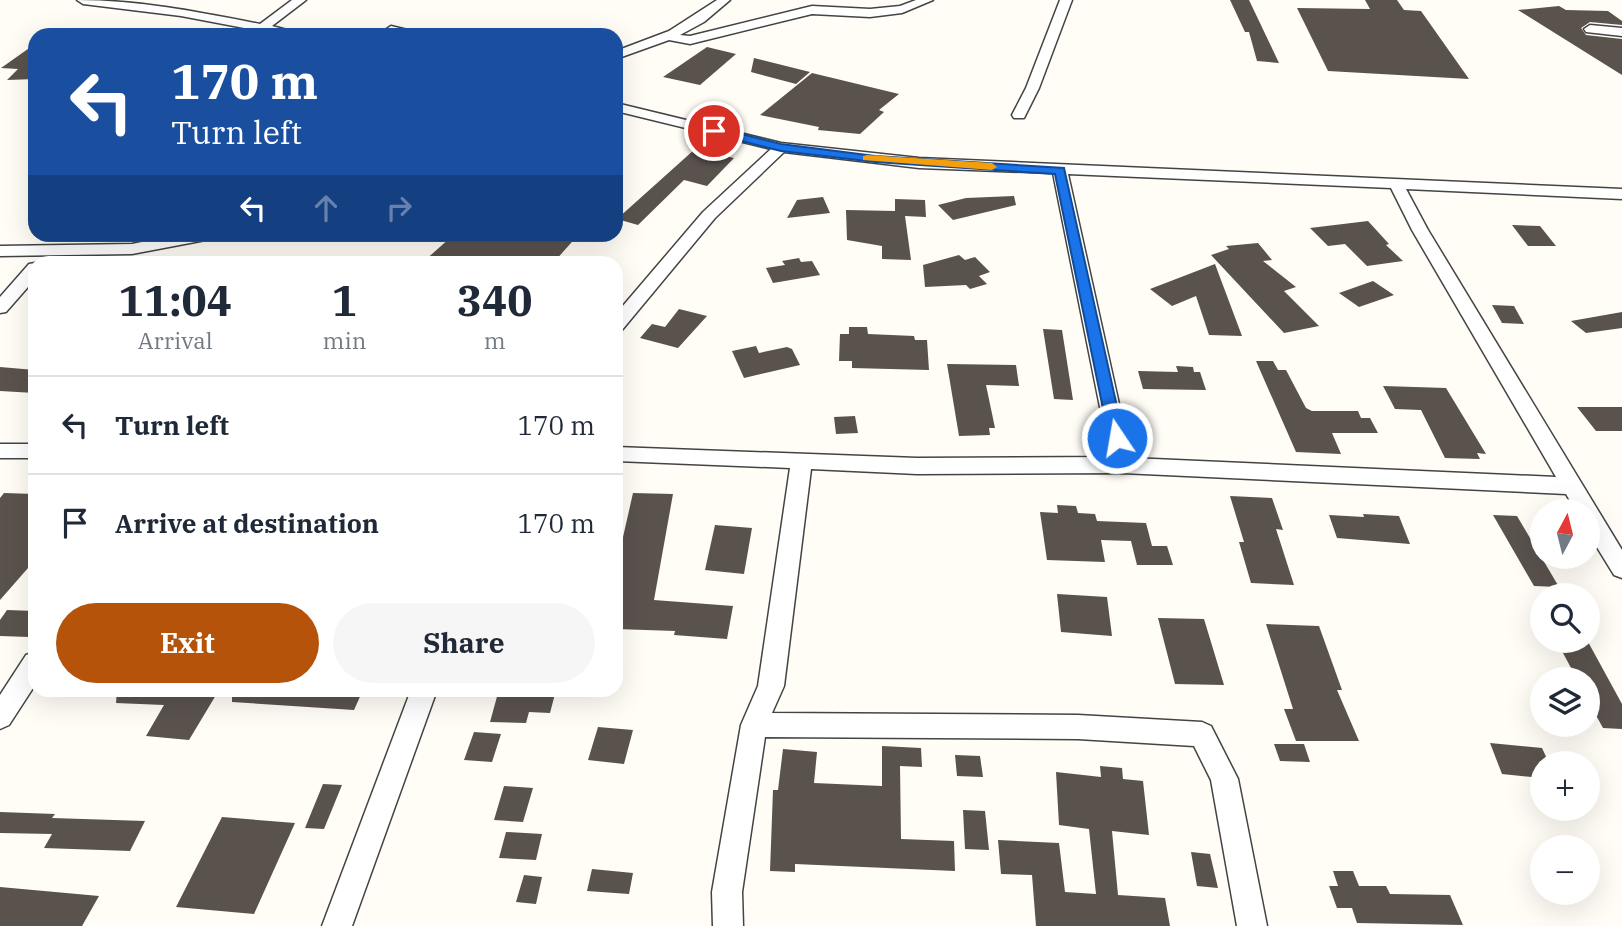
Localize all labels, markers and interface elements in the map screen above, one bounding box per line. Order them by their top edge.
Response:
text: 170 m [171,49,318,112]
icon: left [56,56,147,147]
pin [684,101,744,161]
text: Turn left [171,111,302,153]
icon: arrive [695,112,733,150]
icon: left [234,189,272,227]
icon: ahead [307,189,345,227]
icon: right [380,189,418,227]
text: 11:04 [118,273,232,328]
text: 1 [332,273,357,328]
text: 340 [457,273,532,328]
text: Arrival [138,325,213,355]
text: min [323,325,366,355]
text: m [484,325,506,355]
position arrow [1080,401,1154,475]
icon: left [56,406,94,444]
text: Turn left [115,408,229,442]
text: 170 m [517,408,595,442]
north arrow [1530,499,1600,569]
map controls [1530,499,1600,905]
icon: arrive [56,504,94,542]
text: Arrive at destination [115,506,379,540]
text: 170 m [517,506,595,540]
button: search [1530,583,1600,653]
button: Exit [56,603,319,683]
button: Share [333,603,595,683]
button: layers [1530,667,1600,737]
button: + [1530,751,1600,821]
button: − [1530,835,1600,905]

